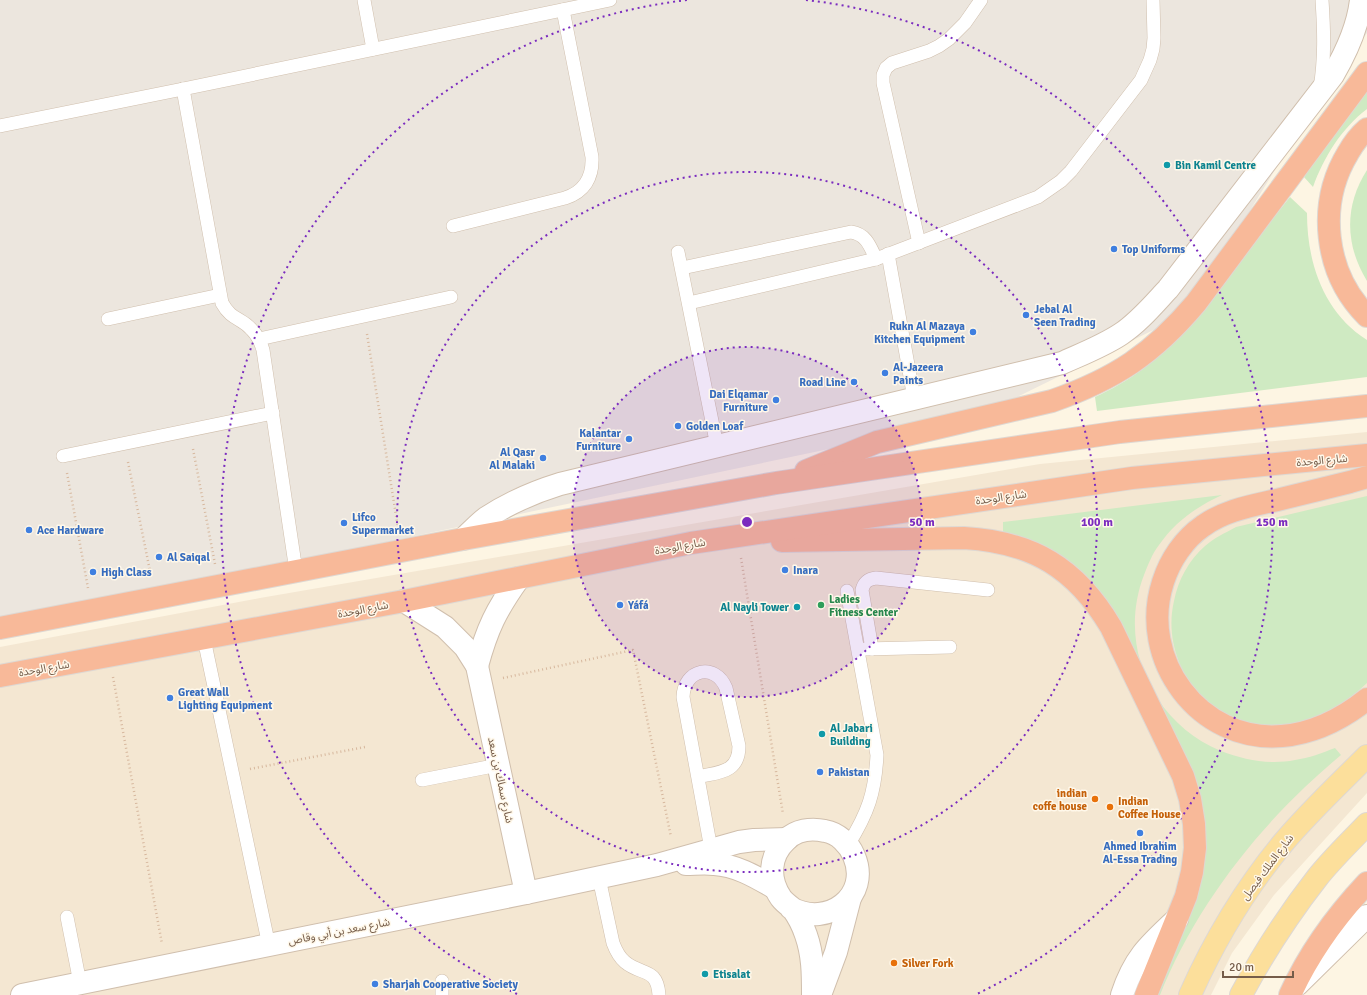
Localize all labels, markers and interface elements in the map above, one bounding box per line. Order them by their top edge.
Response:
place label: Bin Kamil Centre [1175,159,1256,172]
marker: Bin Kamil Centre [1162,160,1172,170]
place label: Top Uniforms [1122,243,1185,256]
marker: Top Uniforms [1109,244,1119,254]
place label: Jebal Al Seen Trading [1034,303,1096,329]
marker: Jebal Al Seen Trading [1021,310,1031,320]
place label: Rukn Al Mazaya Kitchen Equipment [874,320,965,346]
marker: Rukn Al Mazaya Kitchen Equipment [968,327,978,337]
place label: Al-Jazeera Paints [893,361,944,387]
marker: Al-Jazeera Paints [880,368,890,378]
place label: Road Line [799,376,847,389]
marker: Road Line [849,377,859,387]
place label: Dai Elqamar Furniture [709,388,769,414]
marker: Dai Elqamar Furniture [771,395,781,405]
place label: Golden Loaf [686,420,744,433]
marker: Golden Loaf [673,421,683,431]
place label: Kalantar Furniture [576,427,622,453]
marker: Kalantar Furniture [624,434,634,444]
place label: Al Qasr Al Malaki [489,446,536,472]
street label: شارع الوحدة [1296,452,1349,470]
marker: Al Qasr Al Malaki [538,453,548,463]
street label: شارع الوحدة [975,487,1028,508]
place label: Lifco Supermarket [352,511,414,537]
centre of rings [740,515,754,529]
text: 50 m [909,515,935,530]
text: 100 m [1081,515,1113,530]
text: 150 m [1256,515,1288,530]
marker: Lifco Supermarket [339,518,349,528]
place label: Ace Hardware [37,524,104,537]
marker: Ace Hardware [24,525,34,535]
street label: شارع الوحدة [654,536,707,558]
place label: Al Saiqal [167,551,210,564]
marker: Al Saiqal [154,552,164,562]
place label: Inara [793,564,818,577]
marker: Inara [780,565,790,575]
place label: High Class [101,566,152,579]
marker: High Class [88,567,98,577]
place label: Ladies Fitness Center [829,593,898,619]
street label: شارع الوحدة [337,598,390,622]
place label: Yáfá [627,599,649,612]
marker: Yáfá [615,600,625,610]
marker: Ladies Fitness Center [816,600,826,610]
place label: Al Nayli Tower [720,601,790,614]
marker: Al Nayli Tower [792,602,802,612]
street label: شارع الوحدة [18,658,71,680]
place label: Great Wall Lighting Equipment [178,686,272,712]
marker: Great Wall Lighting Equipment [165,693,175,703]
place label: Al Jabari Building [830,722,873,748]
marker: Al Jabari Building [817,729,827,739]
street label: شارع سماك بن سعد [484,736,516,825]
place label: Pakistan [828,766,870,779]
marker: Pakistan [815,767,825,777]
place label: indian coffe house [1033,787,1088,813]
marker: indian coffe house [1090,794,1100,804]
place label: Indian Coffee House [1118,795,1181,821]
marker: Indian Coffee House [1105,802,1115,812]
marker: Ahmed Ibrahim Al-Essa Trading [1135,828,1145,838]
street label: شارع الملك فيصل [1238,832,1297,903]
place label: Ahmed Ibrahim Al-Essa Trading [1103,840,1177,866]
street label: شارع سعد بن أبي وقاص [287,915,392,950]
scale bar [1223,953,1293,979]
place label: Silver Fork [902,957,954,970]
marker: Silver Fork [889,958,899,968]
text: 20 m [1229,960,1254,975]
place label: Etisalat [713,968,750,981]
marker: Etisalat [700,969,710,979]
place label: Sharjah Cooperative Society [383,978,519,991]
marker: Sharjah Cooperative Society [370,979,380,989]

